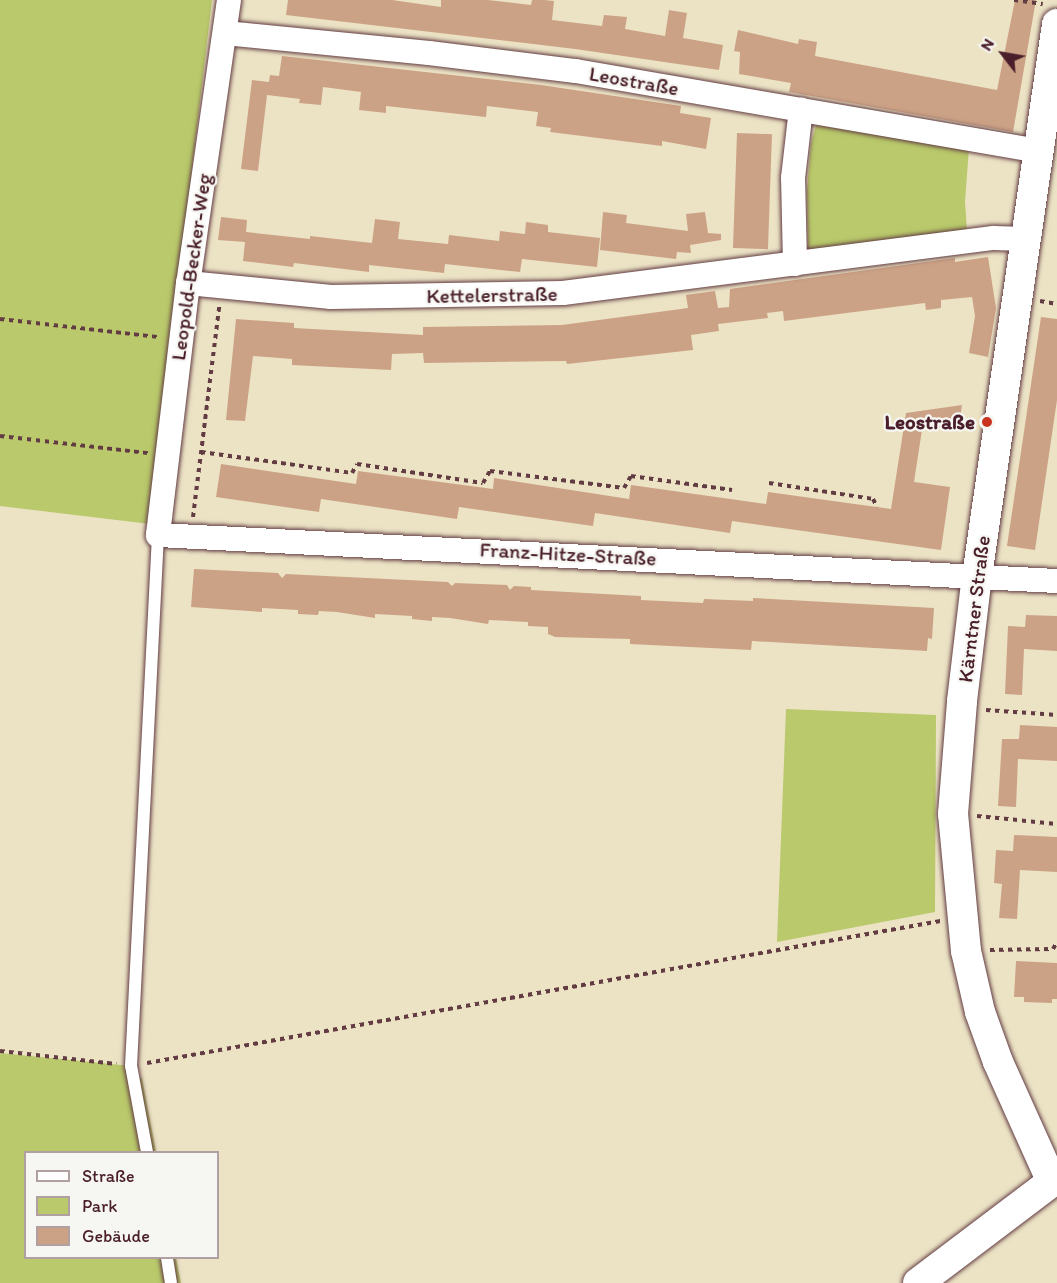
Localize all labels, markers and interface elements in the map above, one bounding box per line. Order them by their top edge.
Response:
north arrow [973,24,1033,84]
text: N [976,35,998,54]
street label: Leostraße [587,61,681,101]
street label: Leopold-Becker-Weg [165,172,217,362]
street label: Kettelerstraße [426,281,558,309]
place label: Leostraße [884,409,975,435]
marker: Leostraße [980,415,994,429]
street label: Kärntner Straße [952,534,996,684]
street label: Franz-Hitze-Straße [479,537,657,571]
legend [24,1151,219,1259]
text: Straße [82,1165,135,1187]
text: Park [82,1195,117,1217]
text: Gebäude [82,1225,150,1247]

